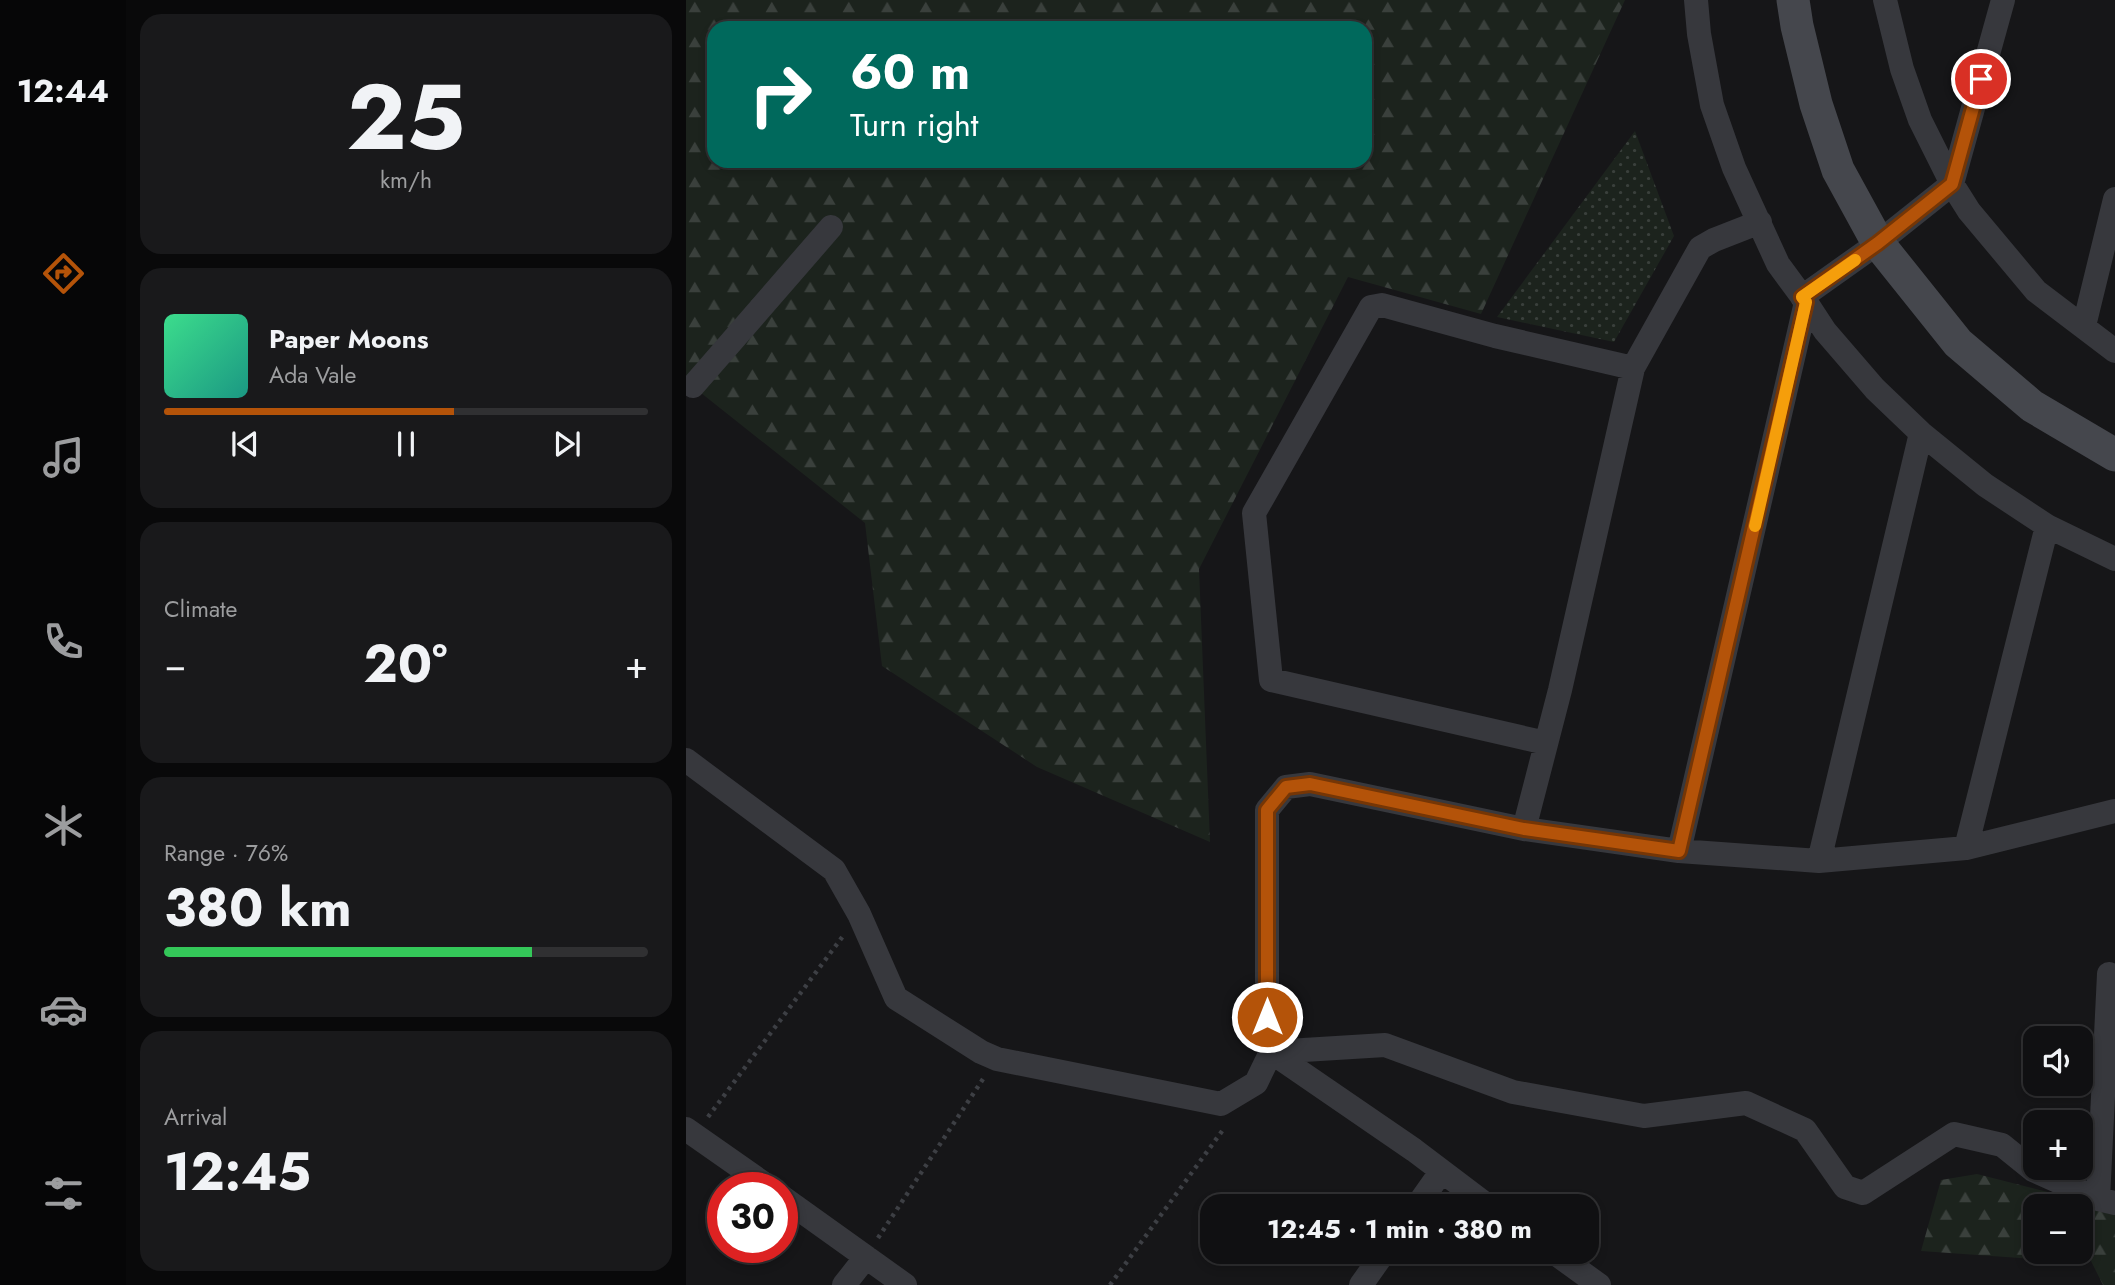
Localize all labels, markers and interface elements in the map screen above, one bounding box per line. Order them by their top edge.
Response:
text: 60 m [850,37,970,107]
icon: right [735,49,826,140]
pin [1951,49,2011,109]
text: 25 [347,52,465,183]
icon: arrive [1962,60,2000,98]
text: 12:44 [17,68,109,114]
text: Turn right [850,102,979,148]
text: km/h [380,163,432,197]
icon: directions [39,249,88,298]
text: Paper Moons [269,320,429,358]
text: Ada Vale [269,358,356,392]
icon: previous [226,425,264,463]
icon: pause [387,425,425,463]
icon: next [548,425,586,463]
icon: music [39,433,88,482]
text: Climate [164,592,237,626]
icon: phone [39,617,88,666]
text: 20° [364,626,448,702]
text: − [164,637,186,692]
text: + [625,637,648,692]
icon: climate [39,801,88,850]
text: Range · 76% [164,836,288,870]
text: 380 km [164,870,352,946]
position arrow [1230,980,1304,1054]
icon: car [39,985,88,1034]
map controls [2023,1026,2093,1264]
button: sound [2023,1026,2093,1096]
text: Arrival [164,1100,227,1134]
button: + [2023,1110,2093,1180]
text: 12:45 [164,1134,311,1210]
icon: filters [39,1169,88,1218]
speed limit sign: 30 [707,1172,798,1263]
button: − [2023,1194,2093,1264]
text: 12:45 · 1 min · 380 m [1267,1210,1532,1248]

